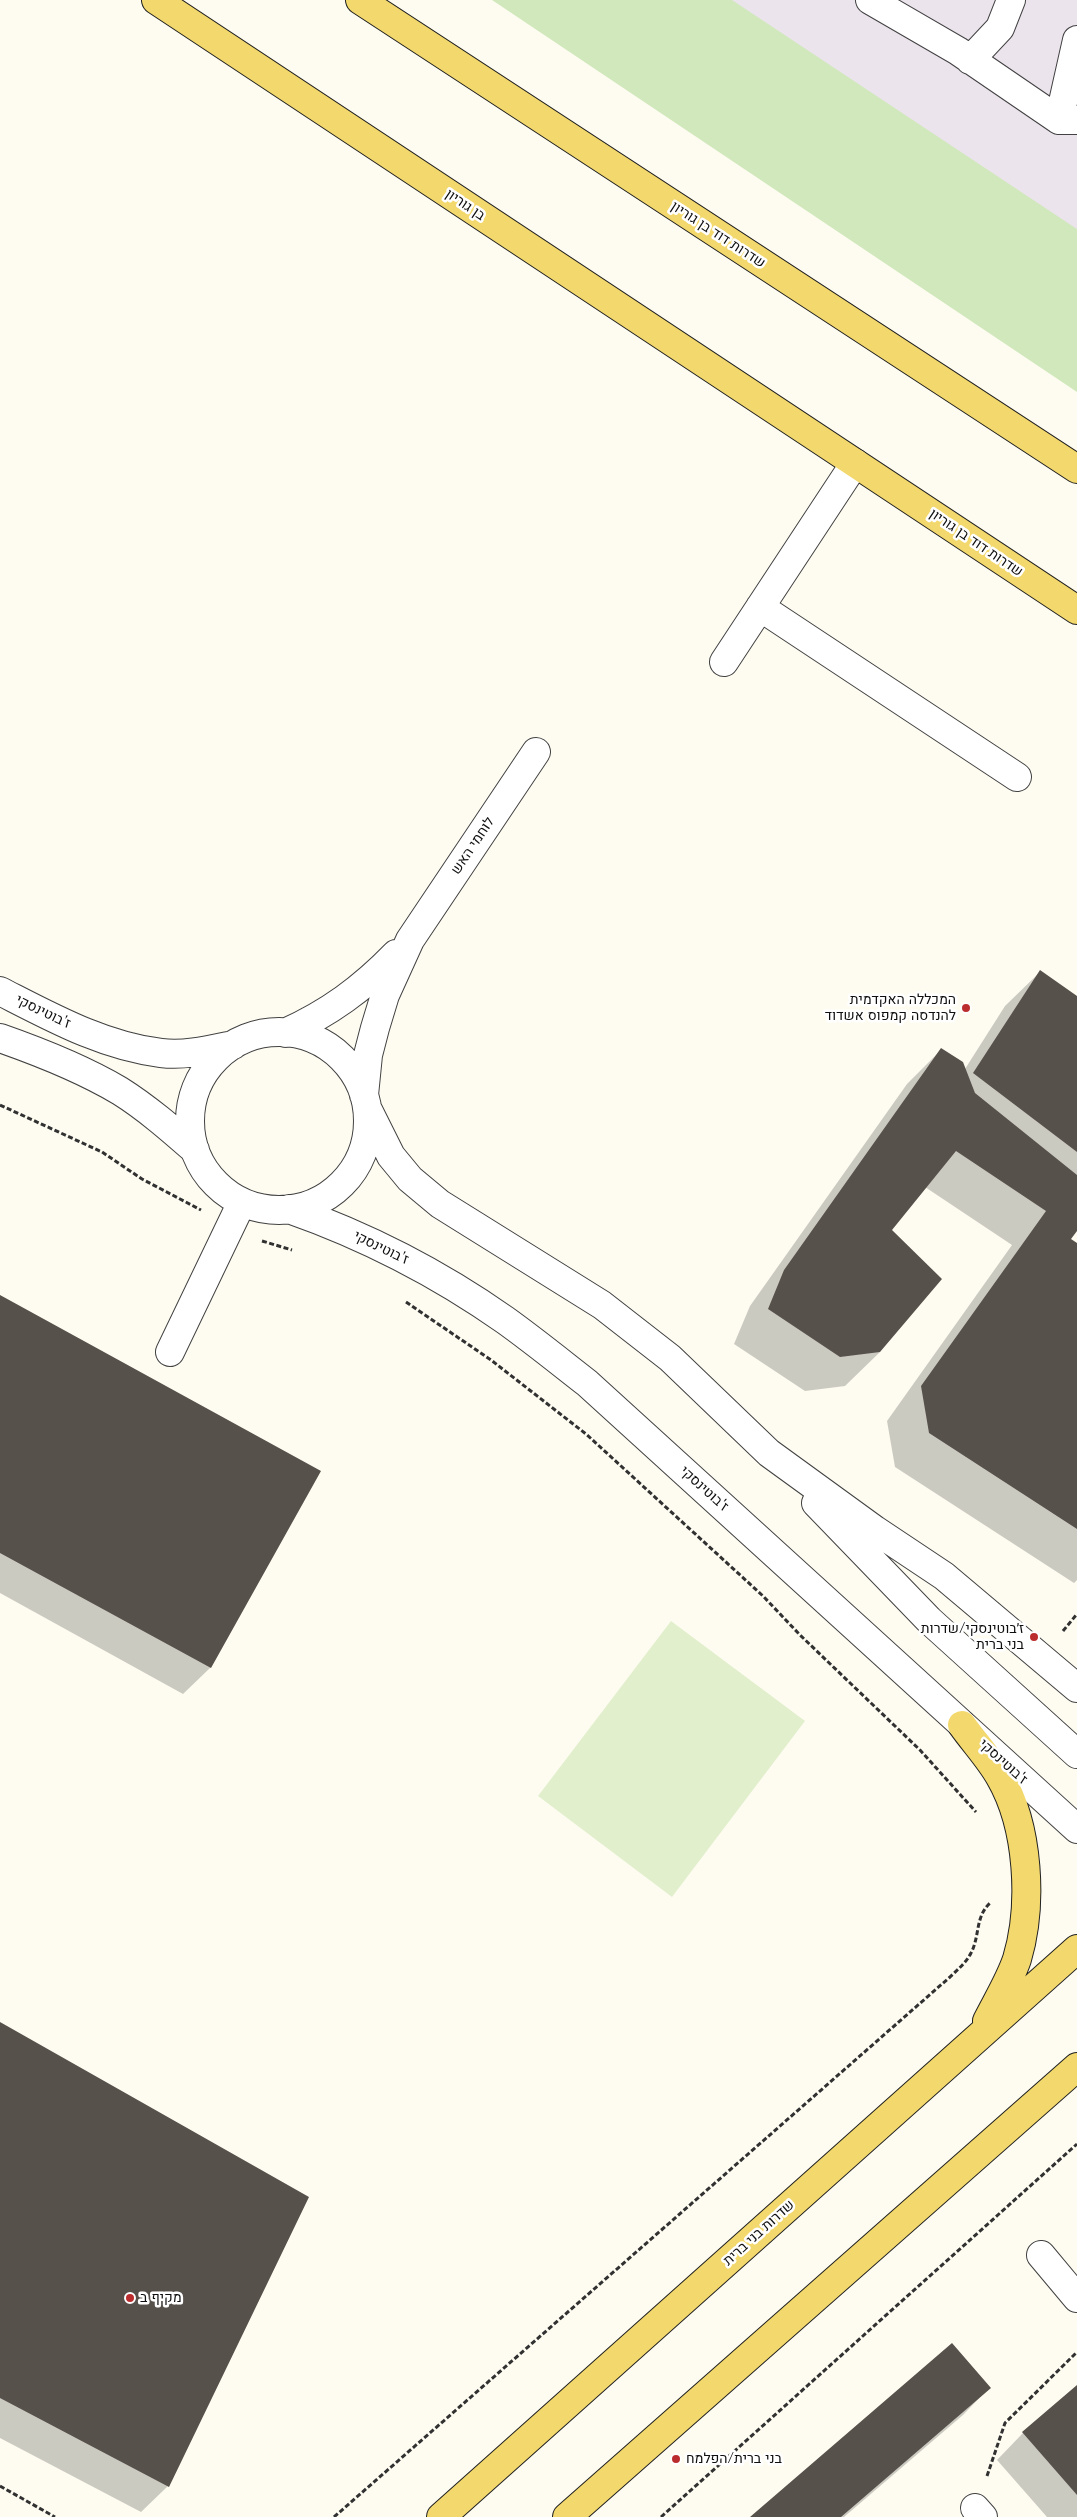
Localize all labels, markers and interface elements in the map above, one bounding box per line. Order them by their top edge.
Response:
street label: בן גוריון [442,186,488,224]
street label: שדרות דוד בן גוריון [668,198,768,272]
street label: שדרות דוד בן גוריון [926,506,1026,580]
street label: לוחמי האש [448,814,498,878]
street label: ז'בוטינסקי [13,991,73,1033]
place label: המכללה האקדמית להנדסה קמפוס אשדוד [825,992,956,1024]
marker: המכללה האקדמית להנדסה קמפוס אשדוד [960,1002,972,1014]
street label: ז'בוטינסקי [351,1227,411,1269]
street label: ז'בוטינסקי [676,1463,732,1515]
place label: ז׳בוטינסקי/שדרות בני ברית [921,1621,1024,1654]
marker: ז׳בוטינסקי/שדרות בני ברית [1028,1631,1040,1643]
street label: ז'בוטינסקי [975,1736,1031,1788]
street label: שדרות בני ברית [720,2197,798,2269]
place label: מקיף ב [140,2290,182,2306]
marker: מקיף ב [124,2292,136,2304]
place label: בני ברית/הפלמח [686,2451,782,2467]
marker: בני ברית/הפלמח [670,2453,682,2465]

